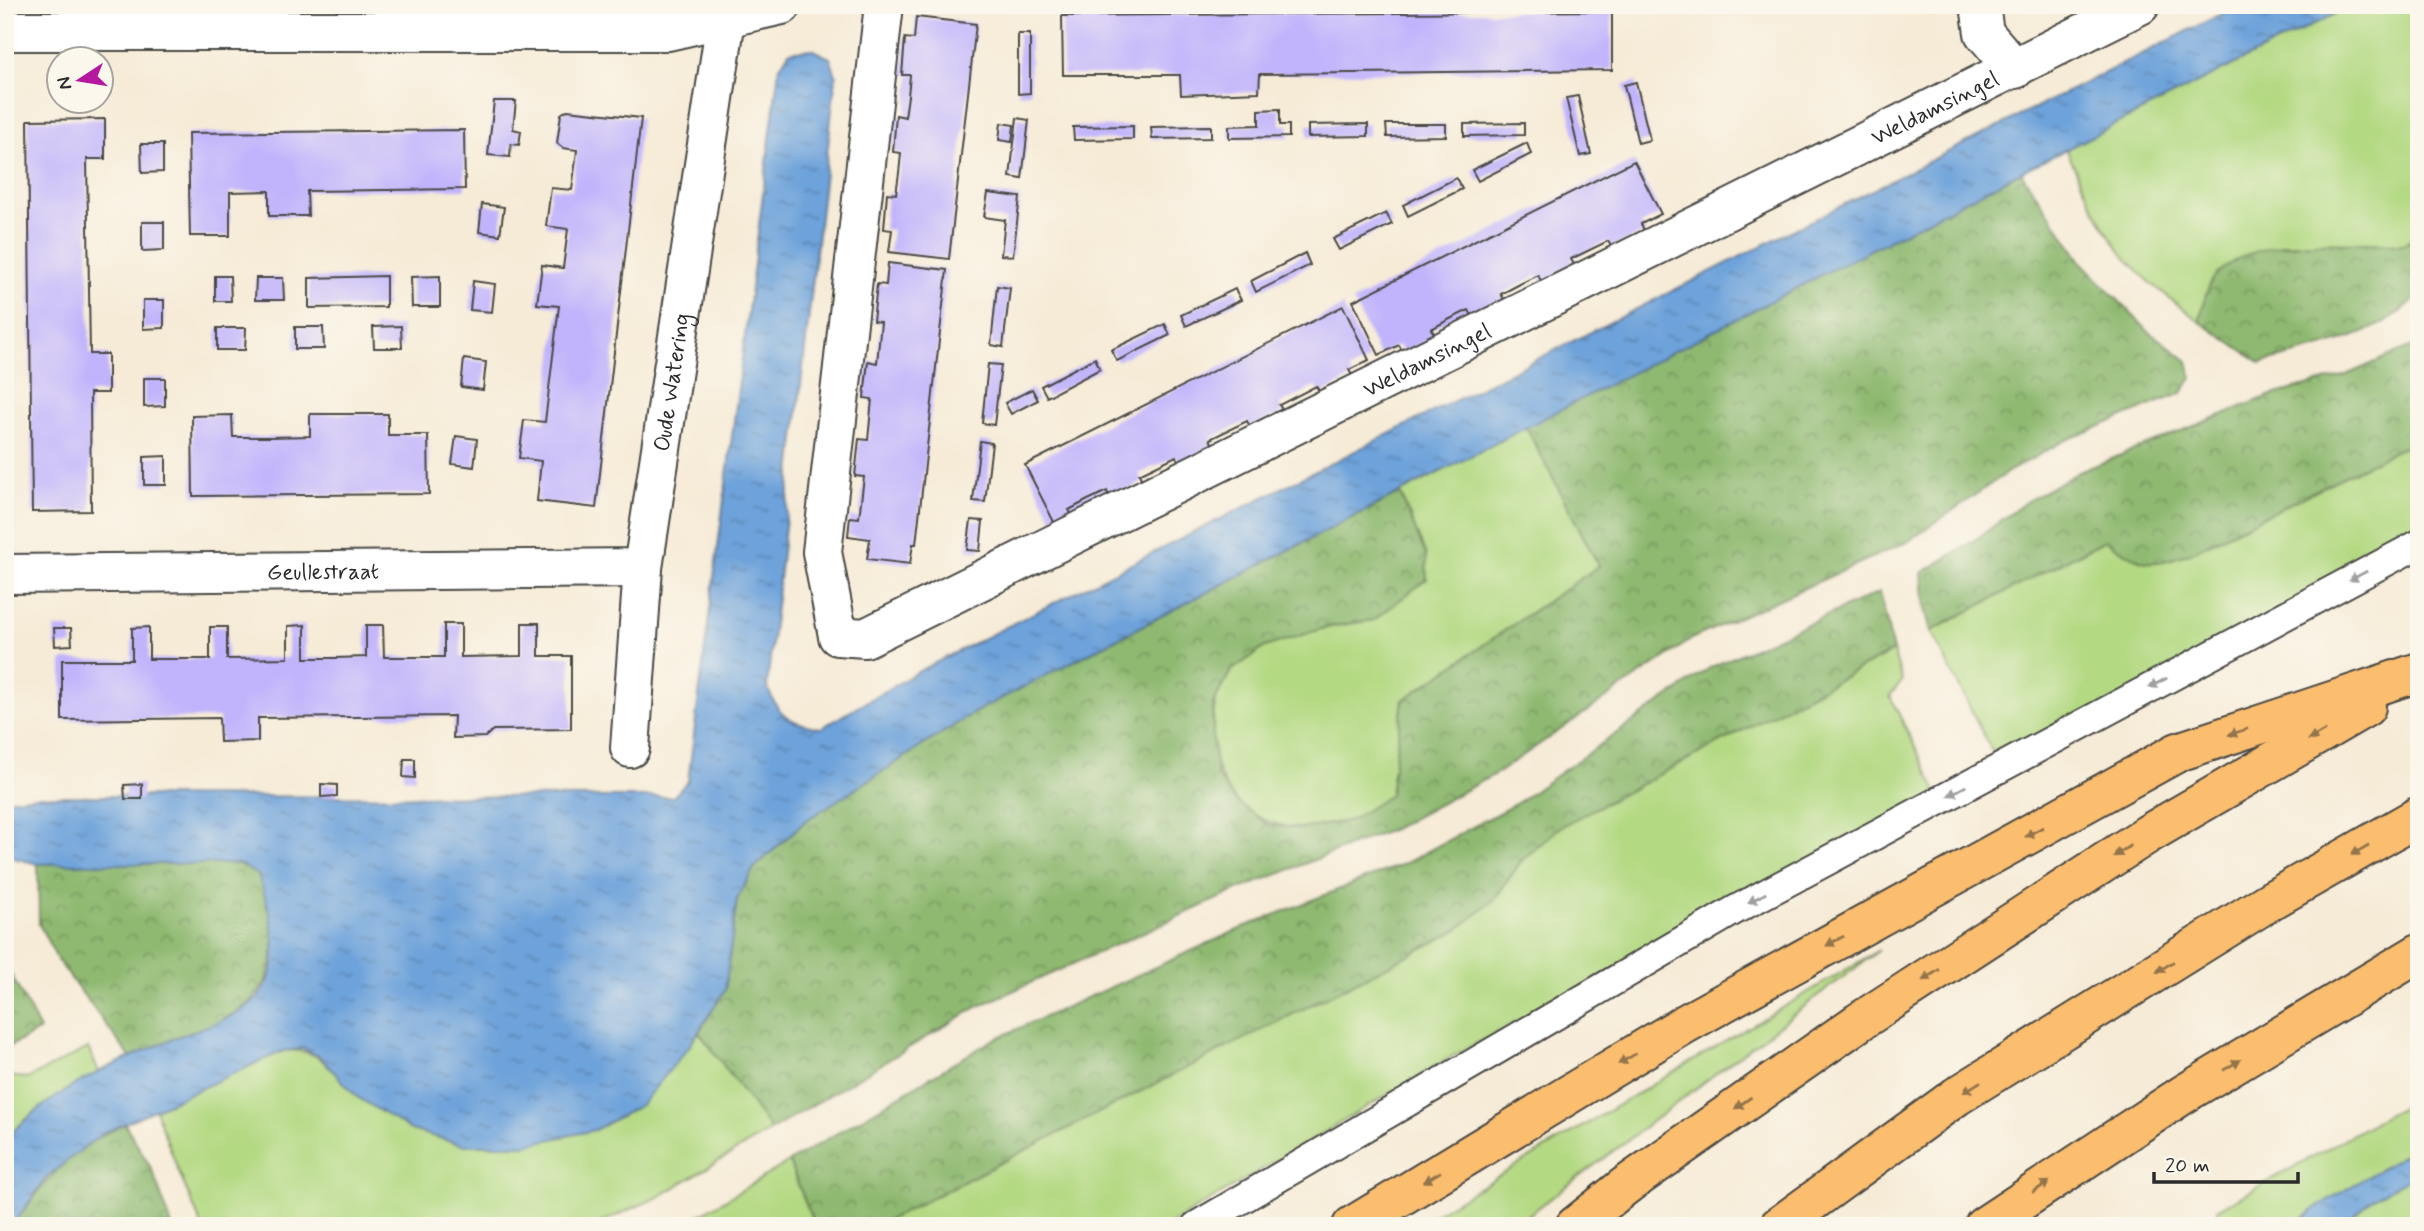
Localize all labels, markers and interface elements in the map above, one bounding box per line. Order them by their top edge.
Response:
north arrow [46,46,116,116]
street label: Weldamsingel [1867,65,2004,153]
text: N [51,74,78,92]
street label: Oude Watering [648,311,700,454]
street label: Weldamsingel [1359,317,1496,406]
street label: Geullestraat [267,557,379,589]
one-way arrow [2348,570,2368,581]
one-way arrow [2148,677,2167,689]
one-way arrow [2227,727,2248,738]
one-way arrow [2308,729,2327,741]
one-way arrow [1947,785,1967,796]
one-way arrow [2024,826,2044,837]
one-way arrow [2350,843,2369,856]
one-way arrow [2112,844,2131,857]
one-way arrow [1747,892,1767,904]
one-way arrow [1825,935,1844,947]
one-way arrow [2155,960,2174,973]
one-way arrow [1922,968,1940,982]
one-way arrow [1617,1053,1636,1065]
one-way arrow [2223,1058,2242,1071]
one-way arrow [1962,1081,1981,1094]
one-way arrow [1734,1096,1752,1110]
scale bar [2154,1140,2298,1184]
text: 20 m [2165,1152,2210,1180]
one-way arrow [1423,1171,1442,1183]
one-way arrow [2031,1181,2050,1194]

